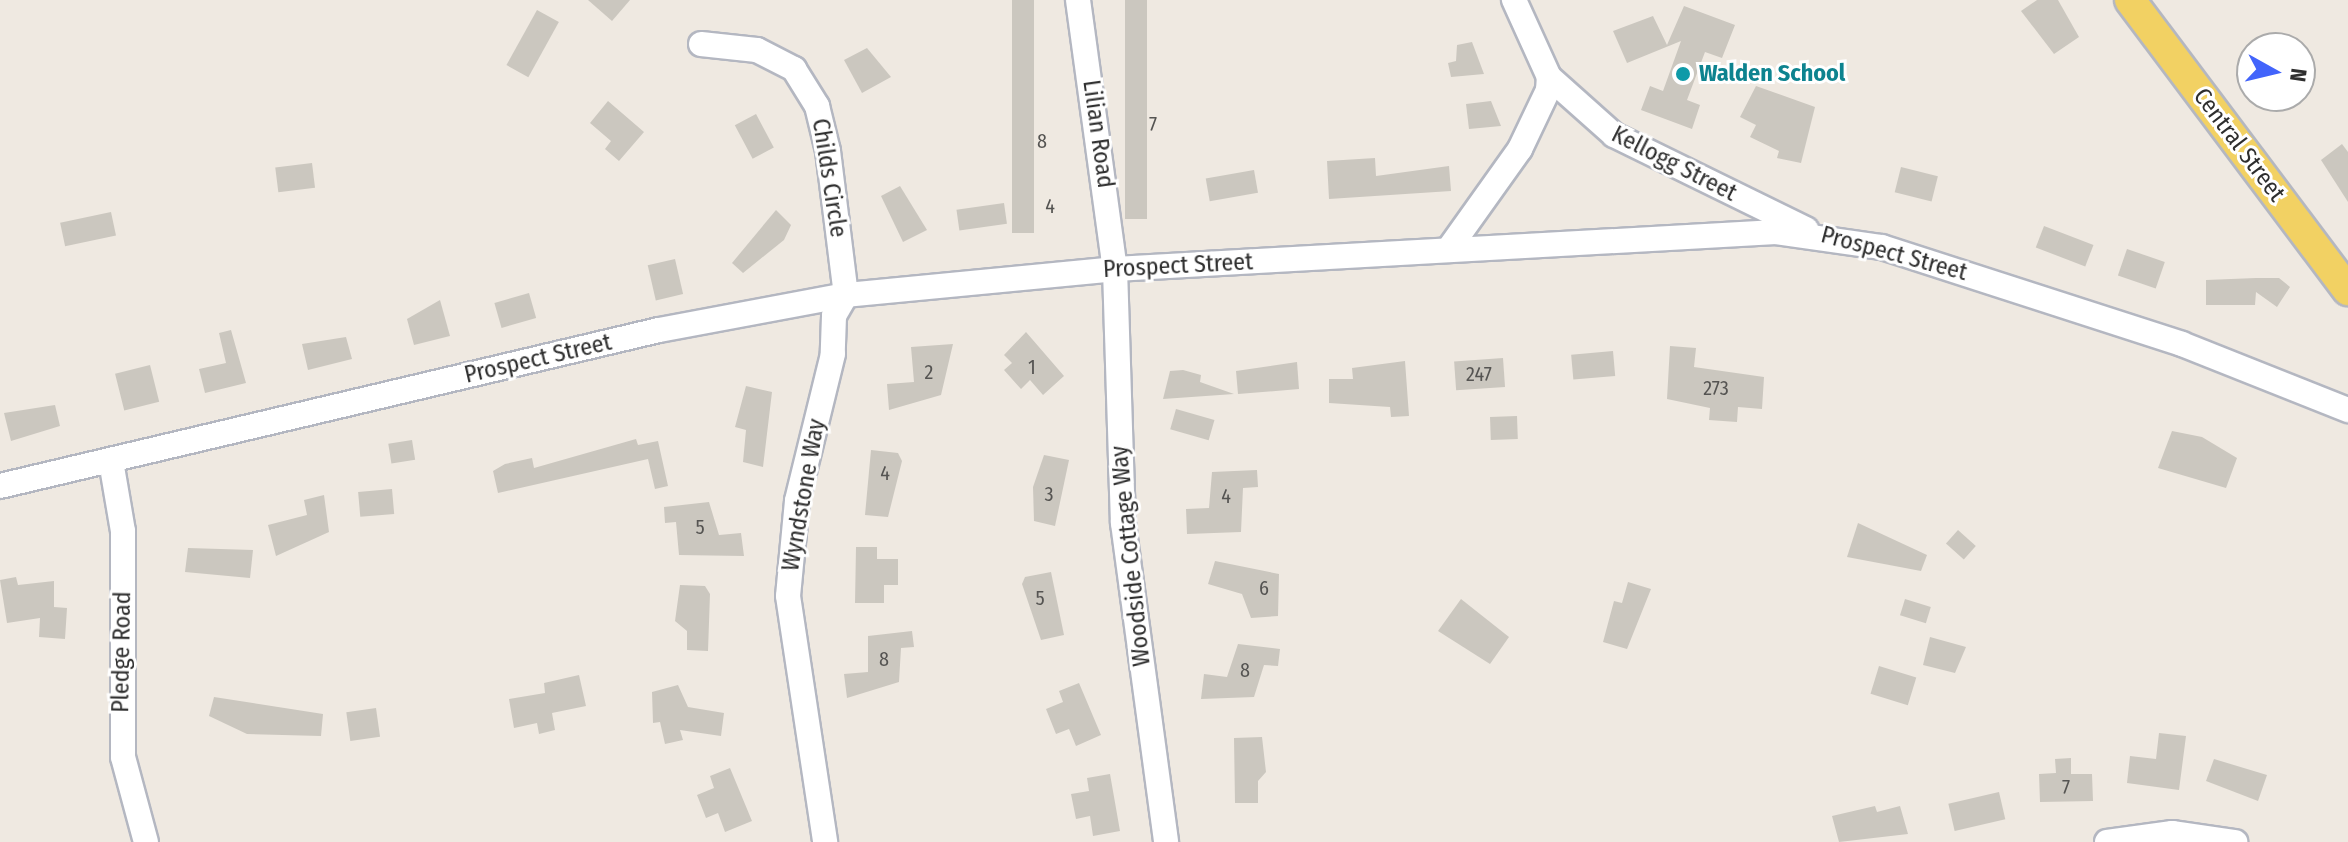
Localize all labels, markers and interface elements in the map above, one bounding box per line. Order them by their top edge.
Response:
north arrow [2236,32,2316,112]
place label: Walden School [1699,60,1845,88]
marker: Walden School [1674,65,1692,83]
text: N [2284,67,2313,84]
street label: Lilian Road [1076,78,1120,190]
street label: Central Street [2187,83,2291,207]
house number: 7 [1149,112,1157,136]
street label: Childs Circle [805,117,853,239]
street label: Kellogg Street [1607,120,1741,208]
house number: 8 [1037,129,1047,153]
house number: 4 [1045,194,1055,218]
street label: Prospect Street [1818,221,1970,287]
street label: Prospect Street [1102,248,1254,284]
street label: Prospect Street [462,328,614,390]
house number: 1 [1028,355,1036,379]
house number: 2 [925,360,933,384]
house number: 247 [1466,362,1492,386]
house number: 273 [1703,376,1729,400]
street label: Wyndstone Way [776,417,832,573]
street label: Woodside Cottage Way [1105,444,1157,668]
house number: 4 [880,461,890,485]
house number: 3 [1044,482,1054,506]
house number: 4 [1221,484,1231,508]
house number: 5 [695,515,705,539]
house number: 6 [1259,576,1269,600]
house number: 5 [1035,586,1045,610]
street label: Pledge Road [107,591,137,713]
house number: 8 [879,647,889,671]
house number: 8 [1240,658,1250,682]
house number: 7 [2062,775,2070,799]

